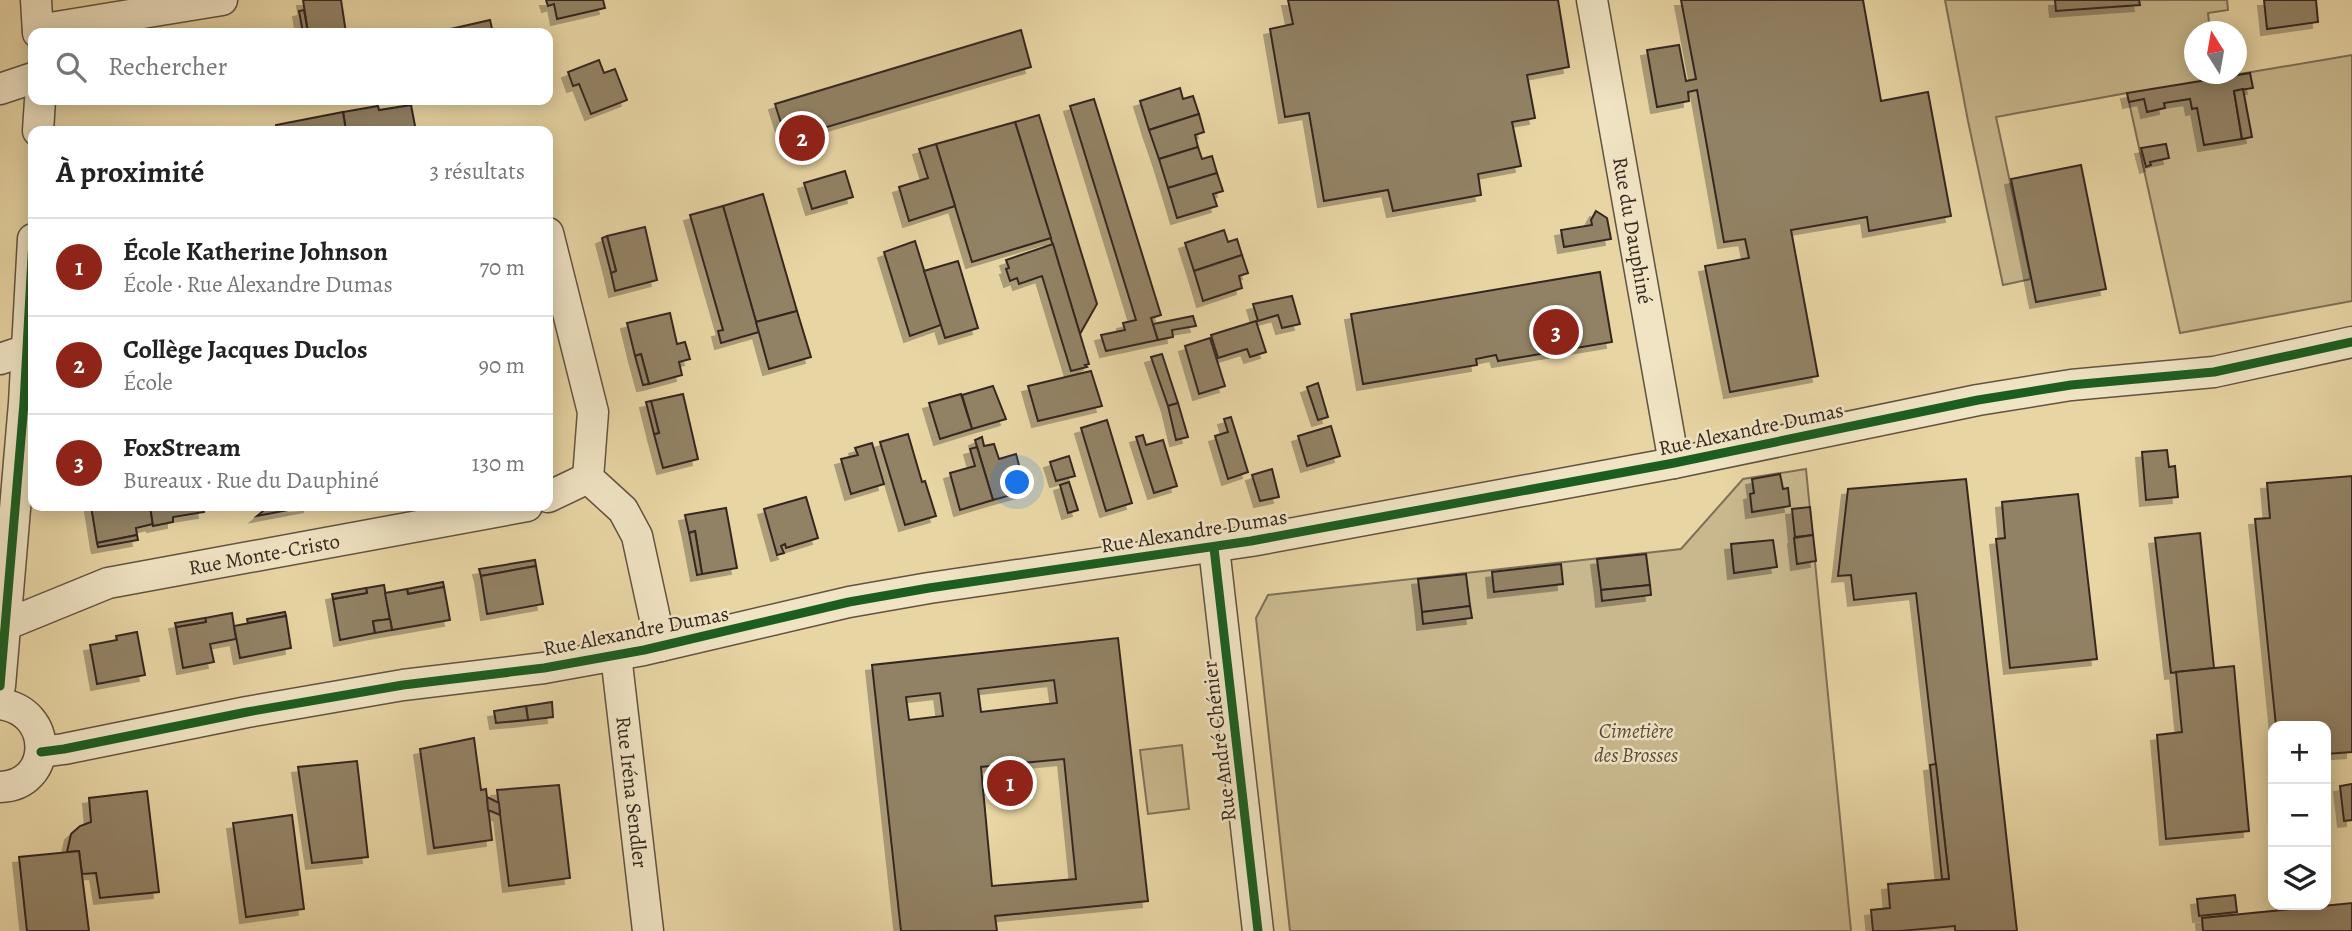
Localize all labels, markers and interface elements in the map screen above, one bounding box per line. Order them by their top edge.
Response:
north arrow [2184,21,2247,84]
search box [28,28,553,105]
icon: search [52,48,90,86]
text: Rechercher [108,49,228,84]
pin: 2 [779,112,825,164]
text: À proximité [56,152,204,192]
street label: Rue du Dauphiné [1606,155,1660,306]
text: 3 résultats [430,156,525,187]
text: École Katherine Johnson [123,234,388,269]
text: 1 [75,252,83,283]
text: 70 m [479,252,525,283]
text: École · Rue Alexandre Dumas [123,269,393,300]
pin: 3 [1533,306,1579,358]
text: Collège Jacques Duclos [123,332,368,367]
text: 2 [73,350,85,381]
text: 90 m [479,350,525,381]
text: École [123,367,173,398]
street label: Rue Alexandre Dumas [1656,396,1846,462]
text: FoxStream [123,430,241,465]
text: 3 [74,448,84,479]
text: 130 m [472,448,525,479]
text: Bureaux · Rue du Dauphiné [123,465,379,496]
your location [1000,465,1034,499]
street label: Rue Alexandre Dumas [1099,502,1289,560]
street label: Rue Monte-Cristo [186,527,342,582]
street label: Rue Alexandre Dumas [541,599,731,663]
street label: Rue André Chénier [1195,659,1243,823]
street label: Rue Iréna Sendler [609,715,655,870]
park label: Cimetière des Brosses [1594,717,1678,769]
map controls [2268,721,2331,910]
button: + [2268,721,2331,784]
pin: 1 [987,757,1033,809]
button: − [2268,784,2331,847]
button: layers [2268,847,2331,910]

